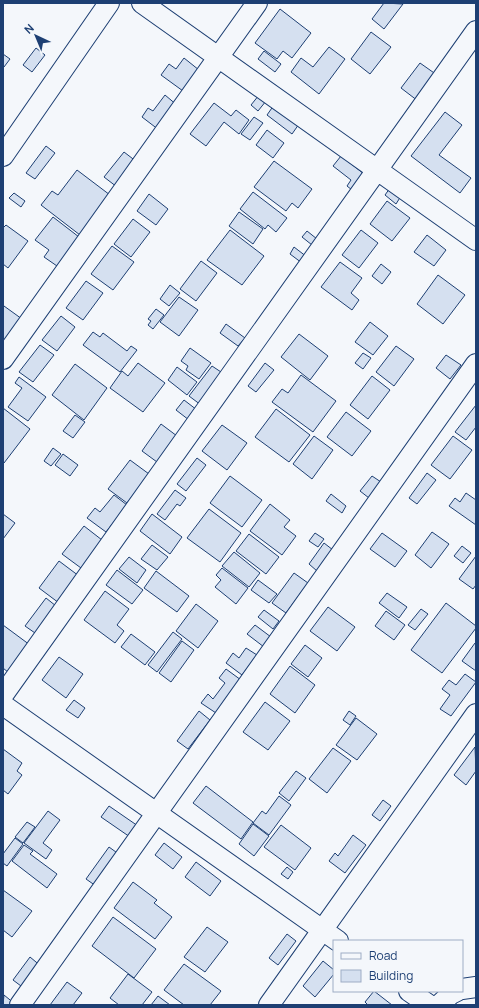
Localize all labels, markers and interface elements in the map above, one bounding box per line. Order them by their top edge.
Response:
north arrow [16,16,56,56]
text: N [21,20,37,37]
legend [333,940,463,992]
text: Road [369,947,397,964]
text: Building [369,967,413,984]

